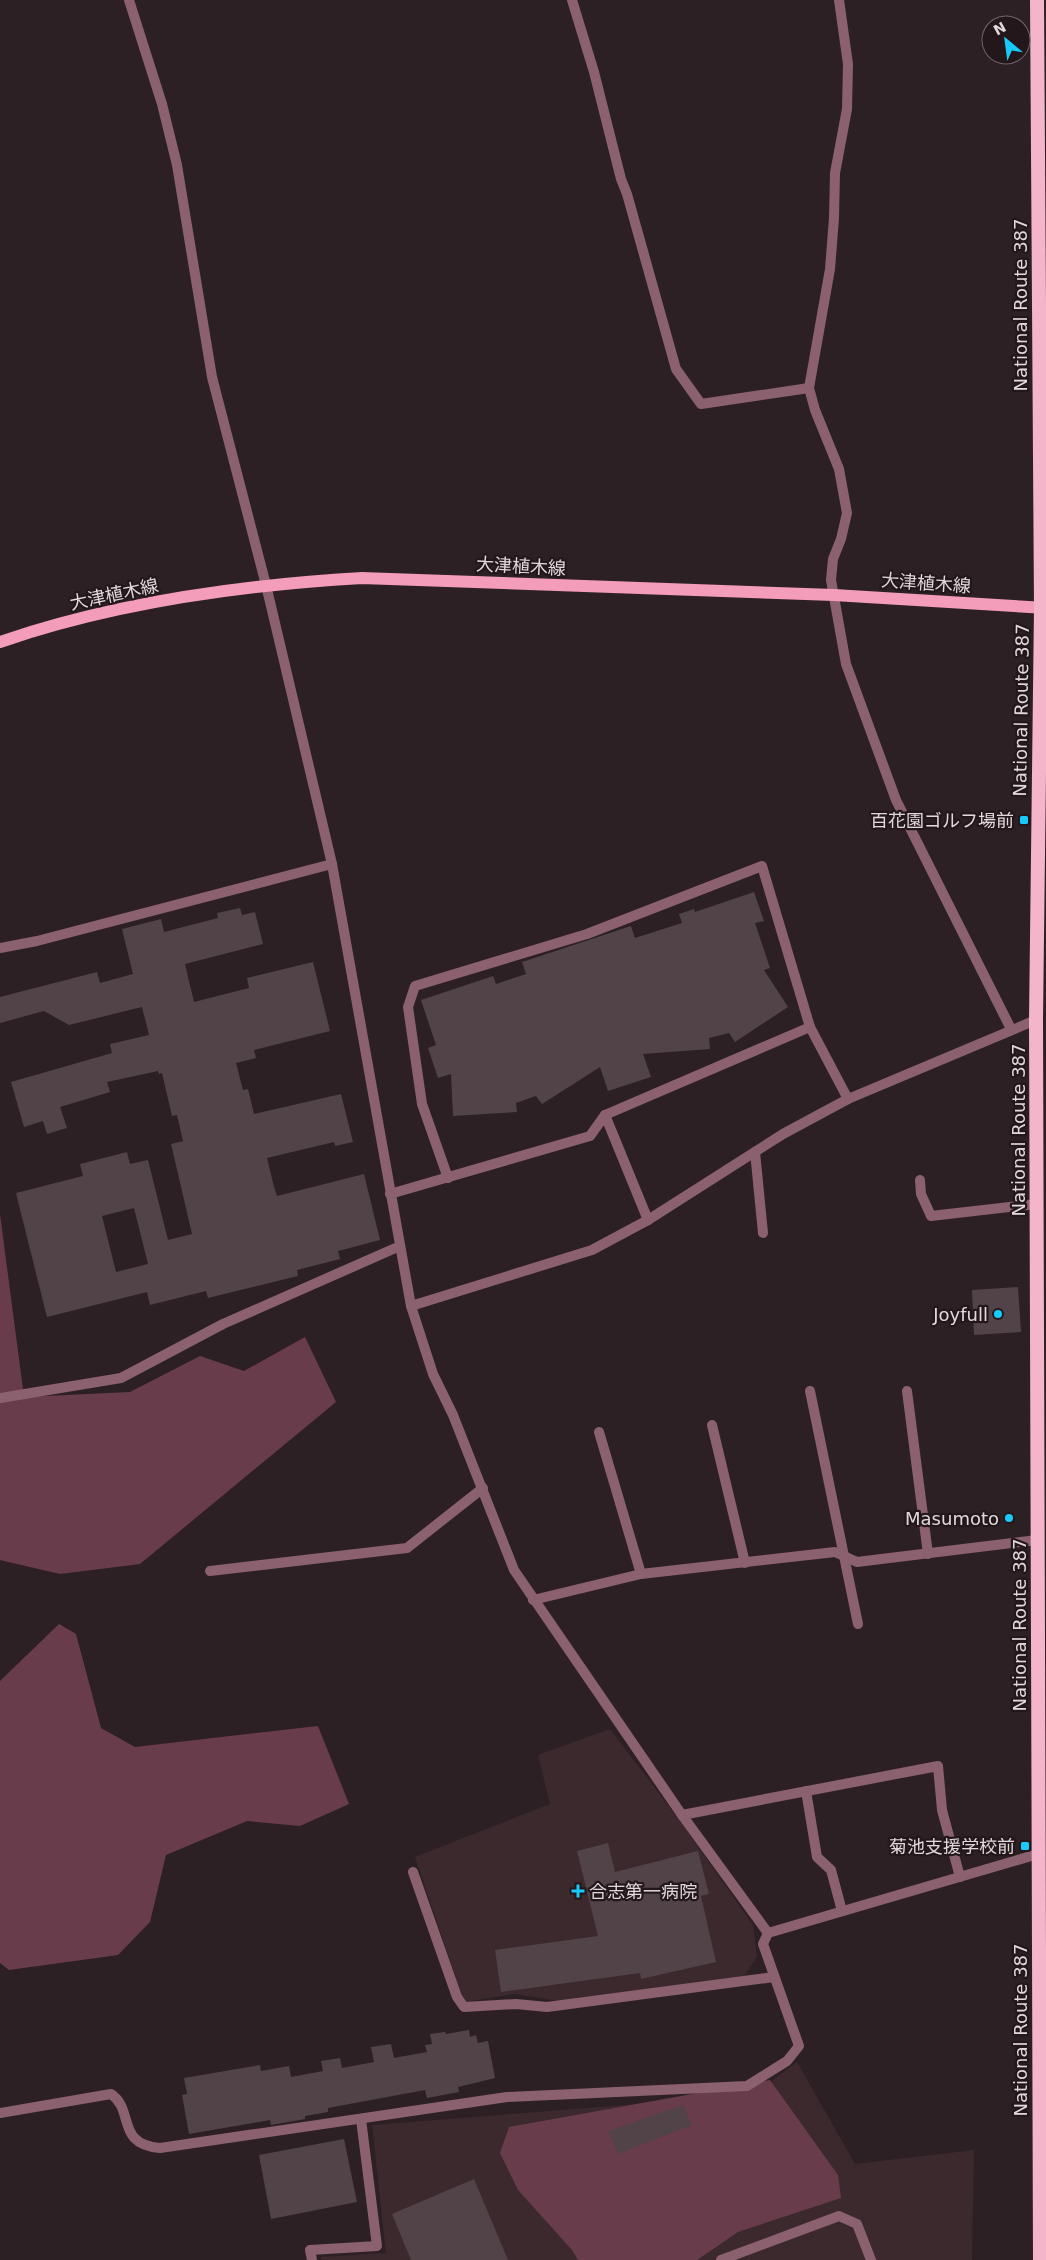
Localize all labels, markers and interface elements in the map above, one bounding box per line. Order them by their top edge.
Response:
north arrow [981,15,1031,65]
text: N [991,19,1009,38]
street label: National Route 387 [1010,218,1031,392]
street label: 大津植木線 [476,553,566,579]
street label: 大津植木線 [880,569,972,597]
street label: 大津植木線 [68,574,160,614]
street label: National Route 387 [1009,623,1033,797]
place label: 百花園ゴルフ場前 [870,810,1014,831]
marker: 百花園ゴルフ場前 [1018,814,1030,826]
street label: National Route 387 [1008,1043,1029,1217]
place label: Joyfull [932,1304,988,1325]
marker: Joyfull [992,1308,1004,1320]
place label: Masumoto [905,1508,999,1529]
marker: Masumoto [1003,1512,1015,1524]
street label: National Route 387 [1009,1538,1030,1712]
place label: 菊池支援学校前 [889,1836,1015,1857]
marker: 菊池支援学校前 [1019,1840,1031,1852]
place label: 合志第一病院 [589,1881,697,1902]
marker: 合志第一病院 [571,1884,585,1898]
street label: National Route 387 [1010,1943,1031,2117]

